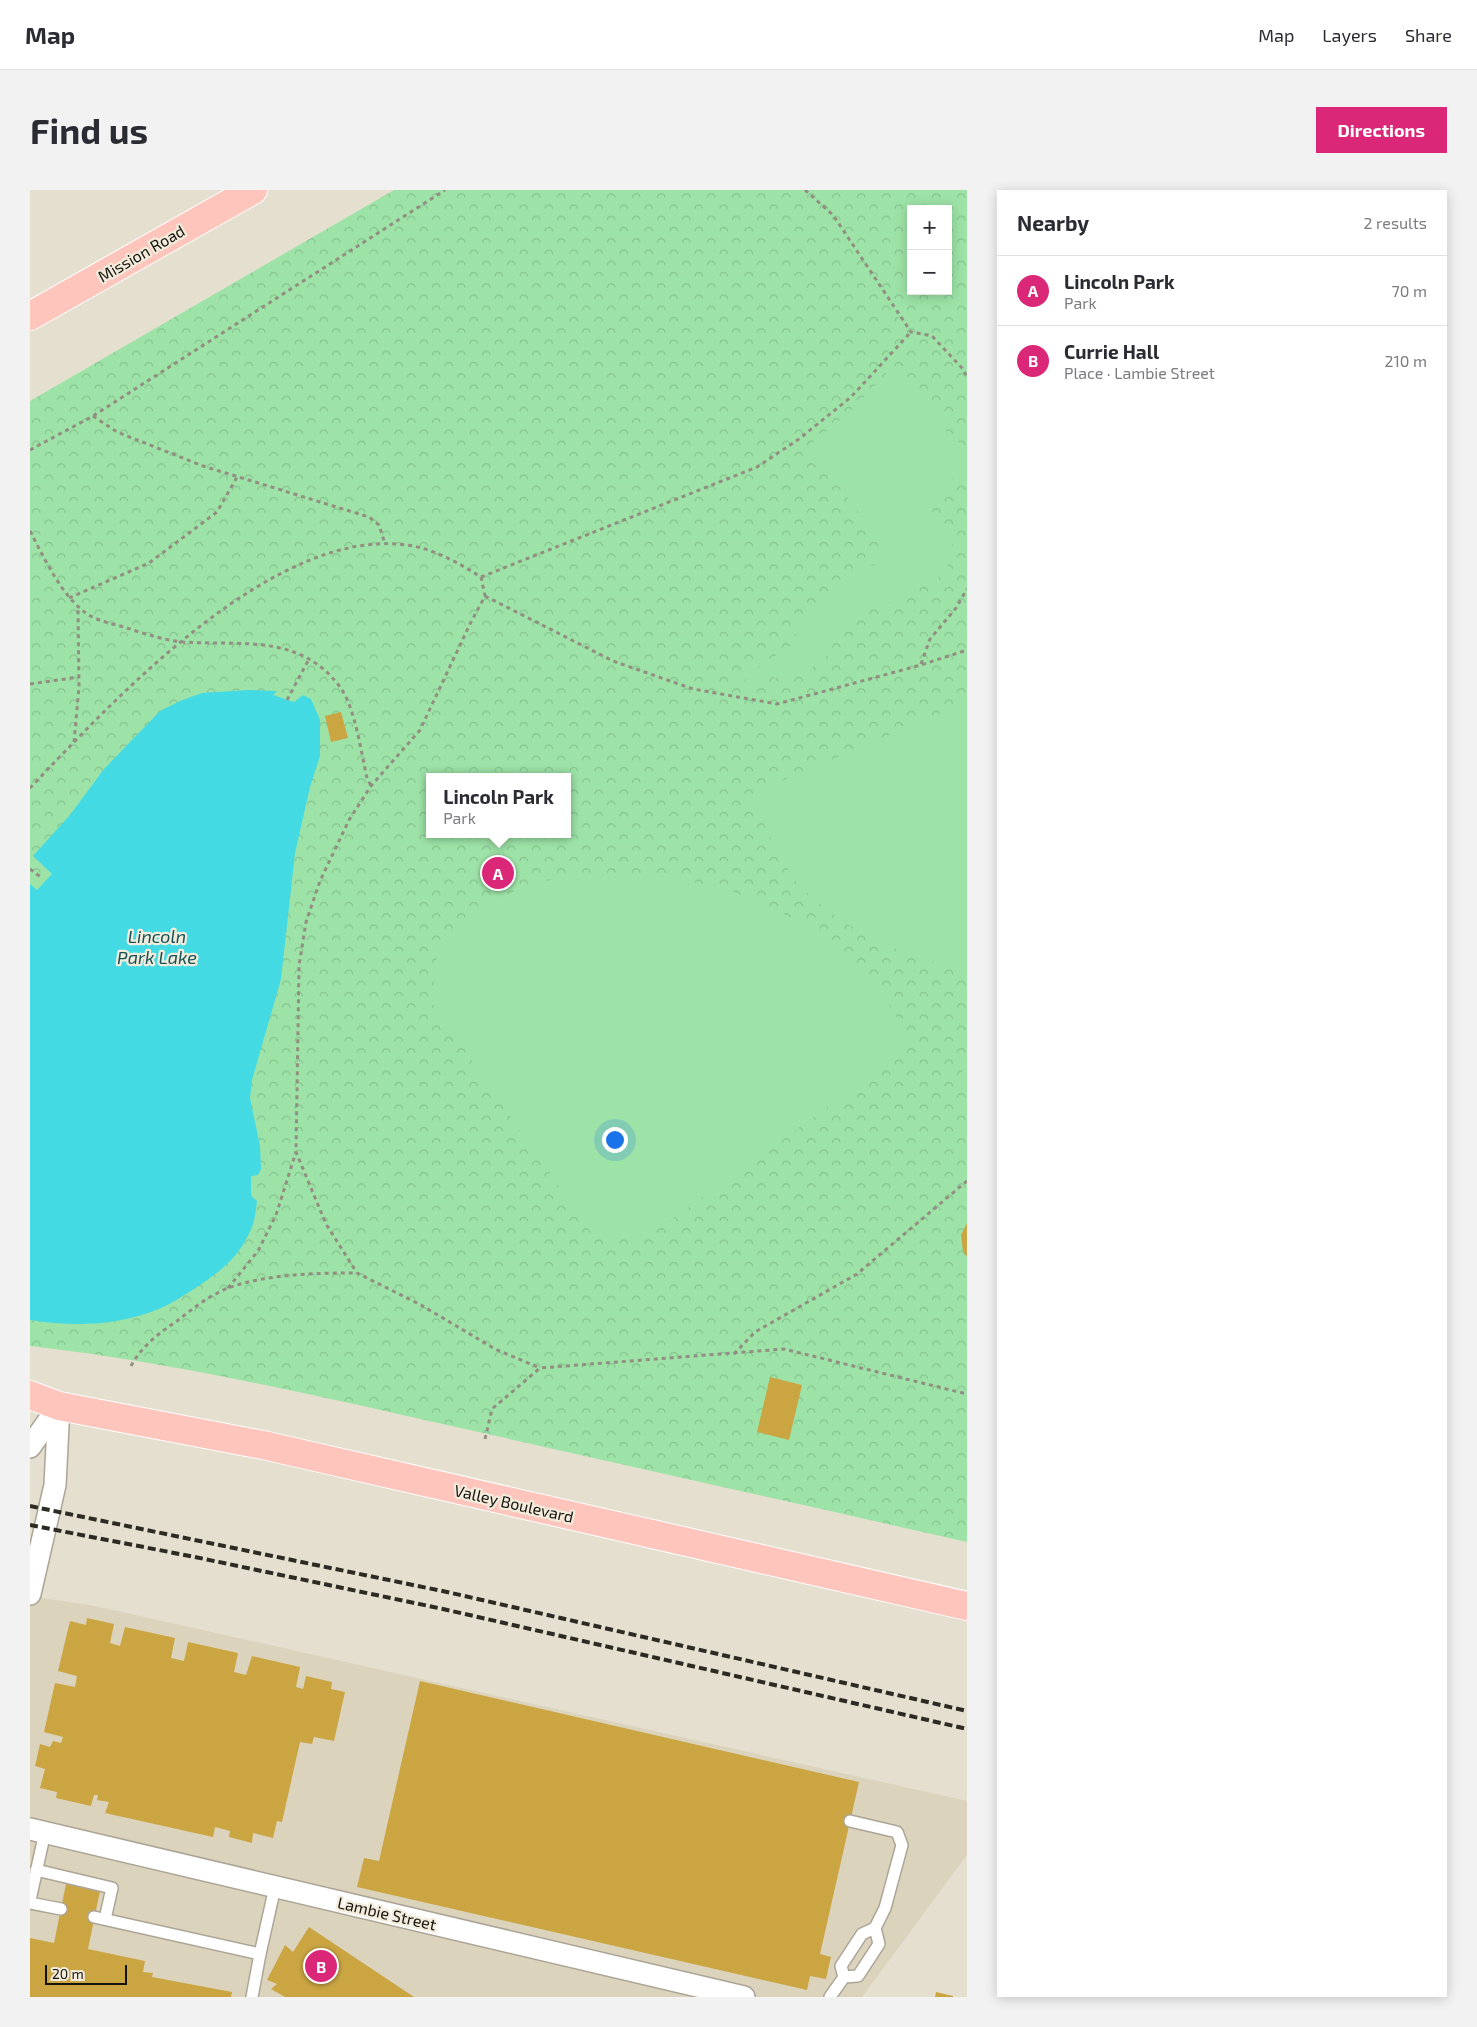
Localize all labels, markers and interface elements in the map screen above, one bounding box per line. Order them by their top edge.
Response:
text: Map [25,20,75,49]
text: Map [1258,24,1294,46]
text: Layers [1322,24,1377,46]
text: Share [1405,24,1452,46]
button: Directions [1316,107,1447,153]
text: Find us [30,109,148,151]
map controls [907,205,952,295]
button: + [907,205,952,250]
text: Nearby [1017,210,1089,235]
text: 2 results [1364,213,1427,232]
street label: Mission Road [94,221,188,285]
button: − [907,250,952,295]
text: Lincoln Park [1064,270,1175,293]
text: A [1028,281,1038,300]
text: 70 m [1392,281,1427,300]
text: Park [1064,293,1097,312]
text: Currie Hall [1064,340,1159,363]
text: B [1028,351,1038,370]
text: 210 m [1384,351,1427,370]
text: Place · Lambie Street [1064,363,1215,382]
popup [426,773,571,838]
text: Lincoln Park [443,785,554,808]
text: Park [443,808,476,827]
pin: A [482,854,514,892]
water label: Lincoln Park Lake [117,925,197,968]
your location [602,1127,628,1153]
street label: Valley Boulevard [453,1480,575,1526]
street label: Lambie Street [336,1892,438,1934]
pin: B [305,1947,337,1985]
scale bar [45,1962,128,1985]
text: 20 m [52,1965,84,1982]

